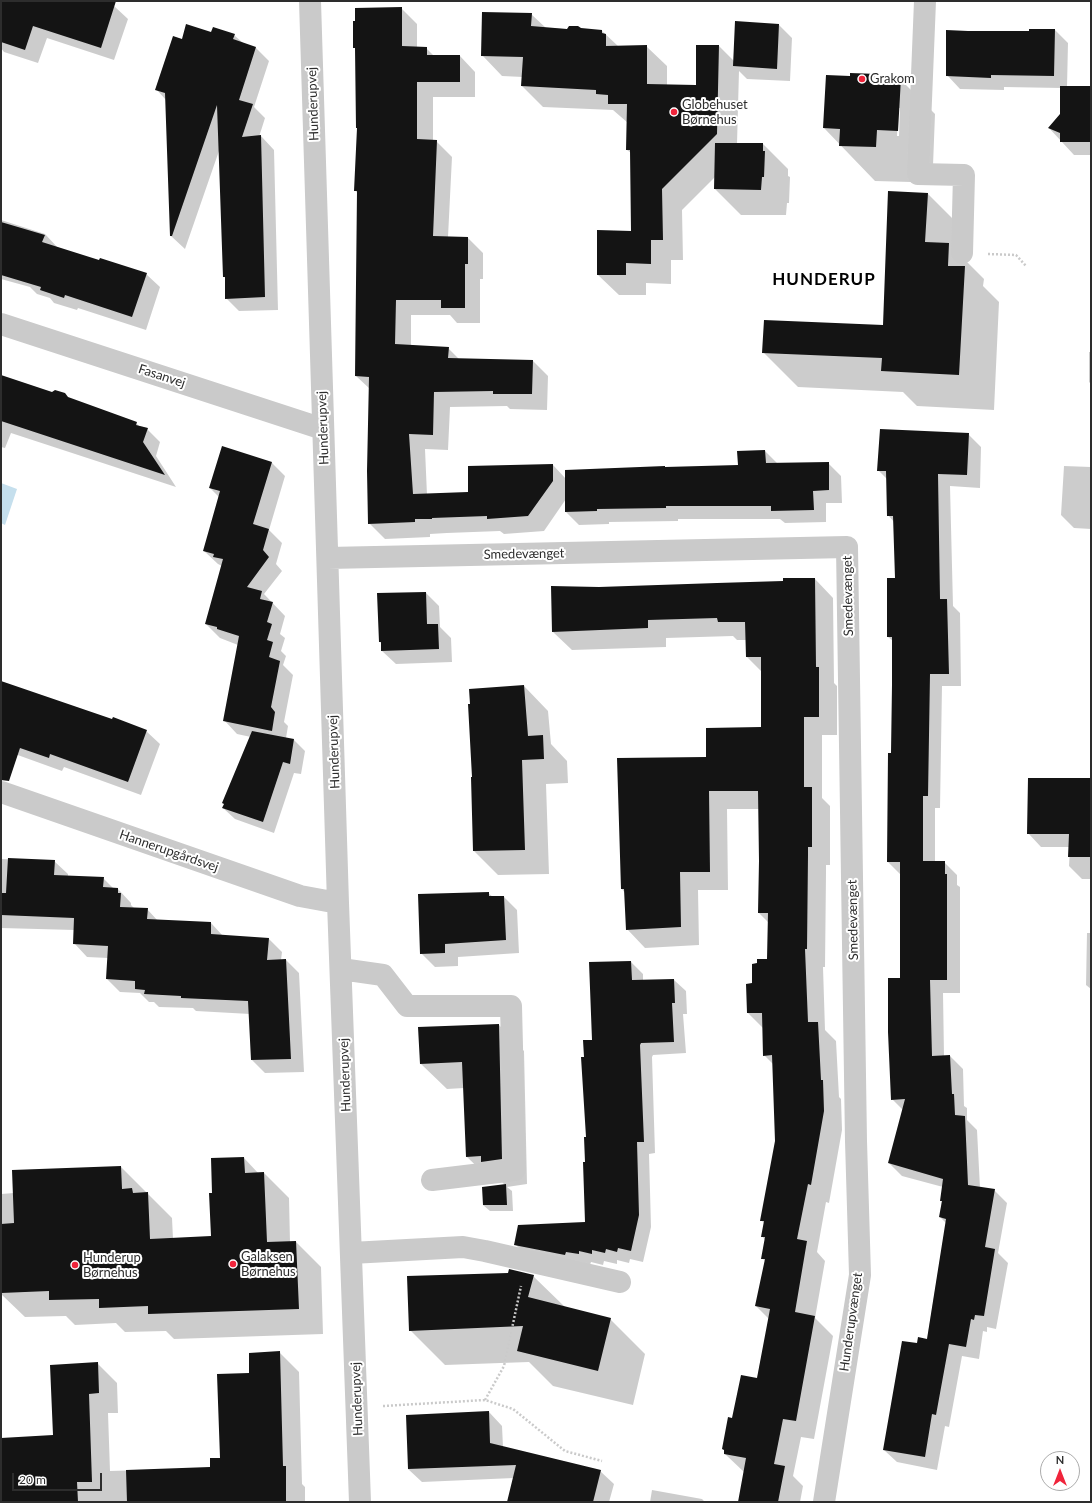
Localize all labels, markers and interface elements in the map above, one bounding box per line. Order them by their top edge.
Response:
street label: Hunderupvej [304,67,322,141]
place label: Grakom [870,71,915,87]
marker: Grakom [857,74,867,84]
place label: Globehuset Børnehus [682,97,748,128]
marker: Globehuset Børnehus [669,107,679,117]
district label: HUNDERUP [772,270,876,290]
street label: Fasanvej [136,361,188,391]
street label: Hunderupvej [314,391,332,465]
street label: Smedevænget [483,545,565,563]
street label: Smedevænget [839,555,857,637]
street label: Hunderupvej [325,715,343,789]
street label: Hannerupgårdsvej [117,827,221,875]
street label: Smedevænget [844,879,862,961]
street label: Hunderupvej [336,1038,354,1112]
place label: Galaksen Børnehus [241,1249,296,1280]
place label: Hunderup Børnehus [83,1250,141,1281]
marker: Galaksen Børnehus [228,1259,238,1269]
marker: Hunderup Børnehus [70,1260,80,1270]
street label: Hunderupvænget [836,1271,866,1373]
street label: Hunderupvej [348,1362,366,1436]
north arrow [1040,1451,1080,1491]
text: N [1056,1453,1064,1466]
scale bar [14,1465,104,1491]
text: 20 m [19,1472,46,1487]

